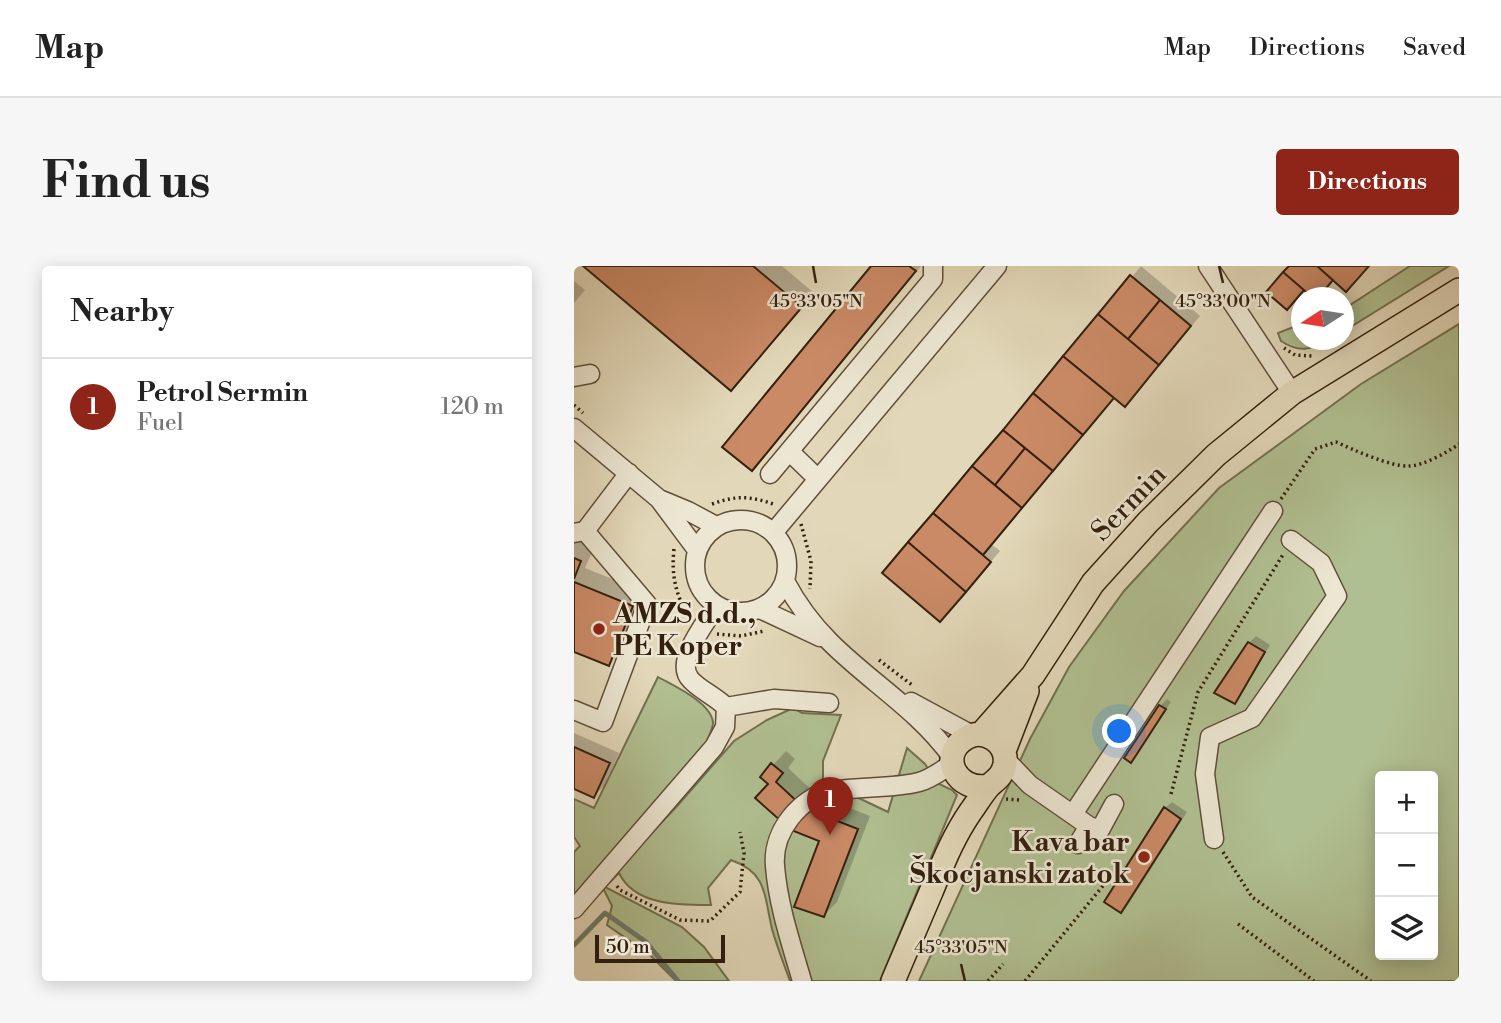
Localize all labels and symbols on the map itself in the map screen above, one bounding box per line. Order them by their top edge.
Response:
north arrow [1291,287,1354,350]
text: 45°33'05"N [769,290,863,313]
text: 45°33'00"N [1175,290,1271,313]
street label: Sermin [1084,457,1174,549]
place label: AMZS d.d., PE Koper [612,597,756,664]
marker: AMZS d.d., PE Koper [591,621,607,637]
your location [1102,714,1136,748]
pin: 1 [807,777,853,835]
place label: Kava bar Škocjanski zatok [910,825,1131,892]
marker: Kava bar Škocjanski zatok [1136,849,1152,865]
scale bar [595,932,724,964]
text: 45°33'05"N [914,936,1008,959]

